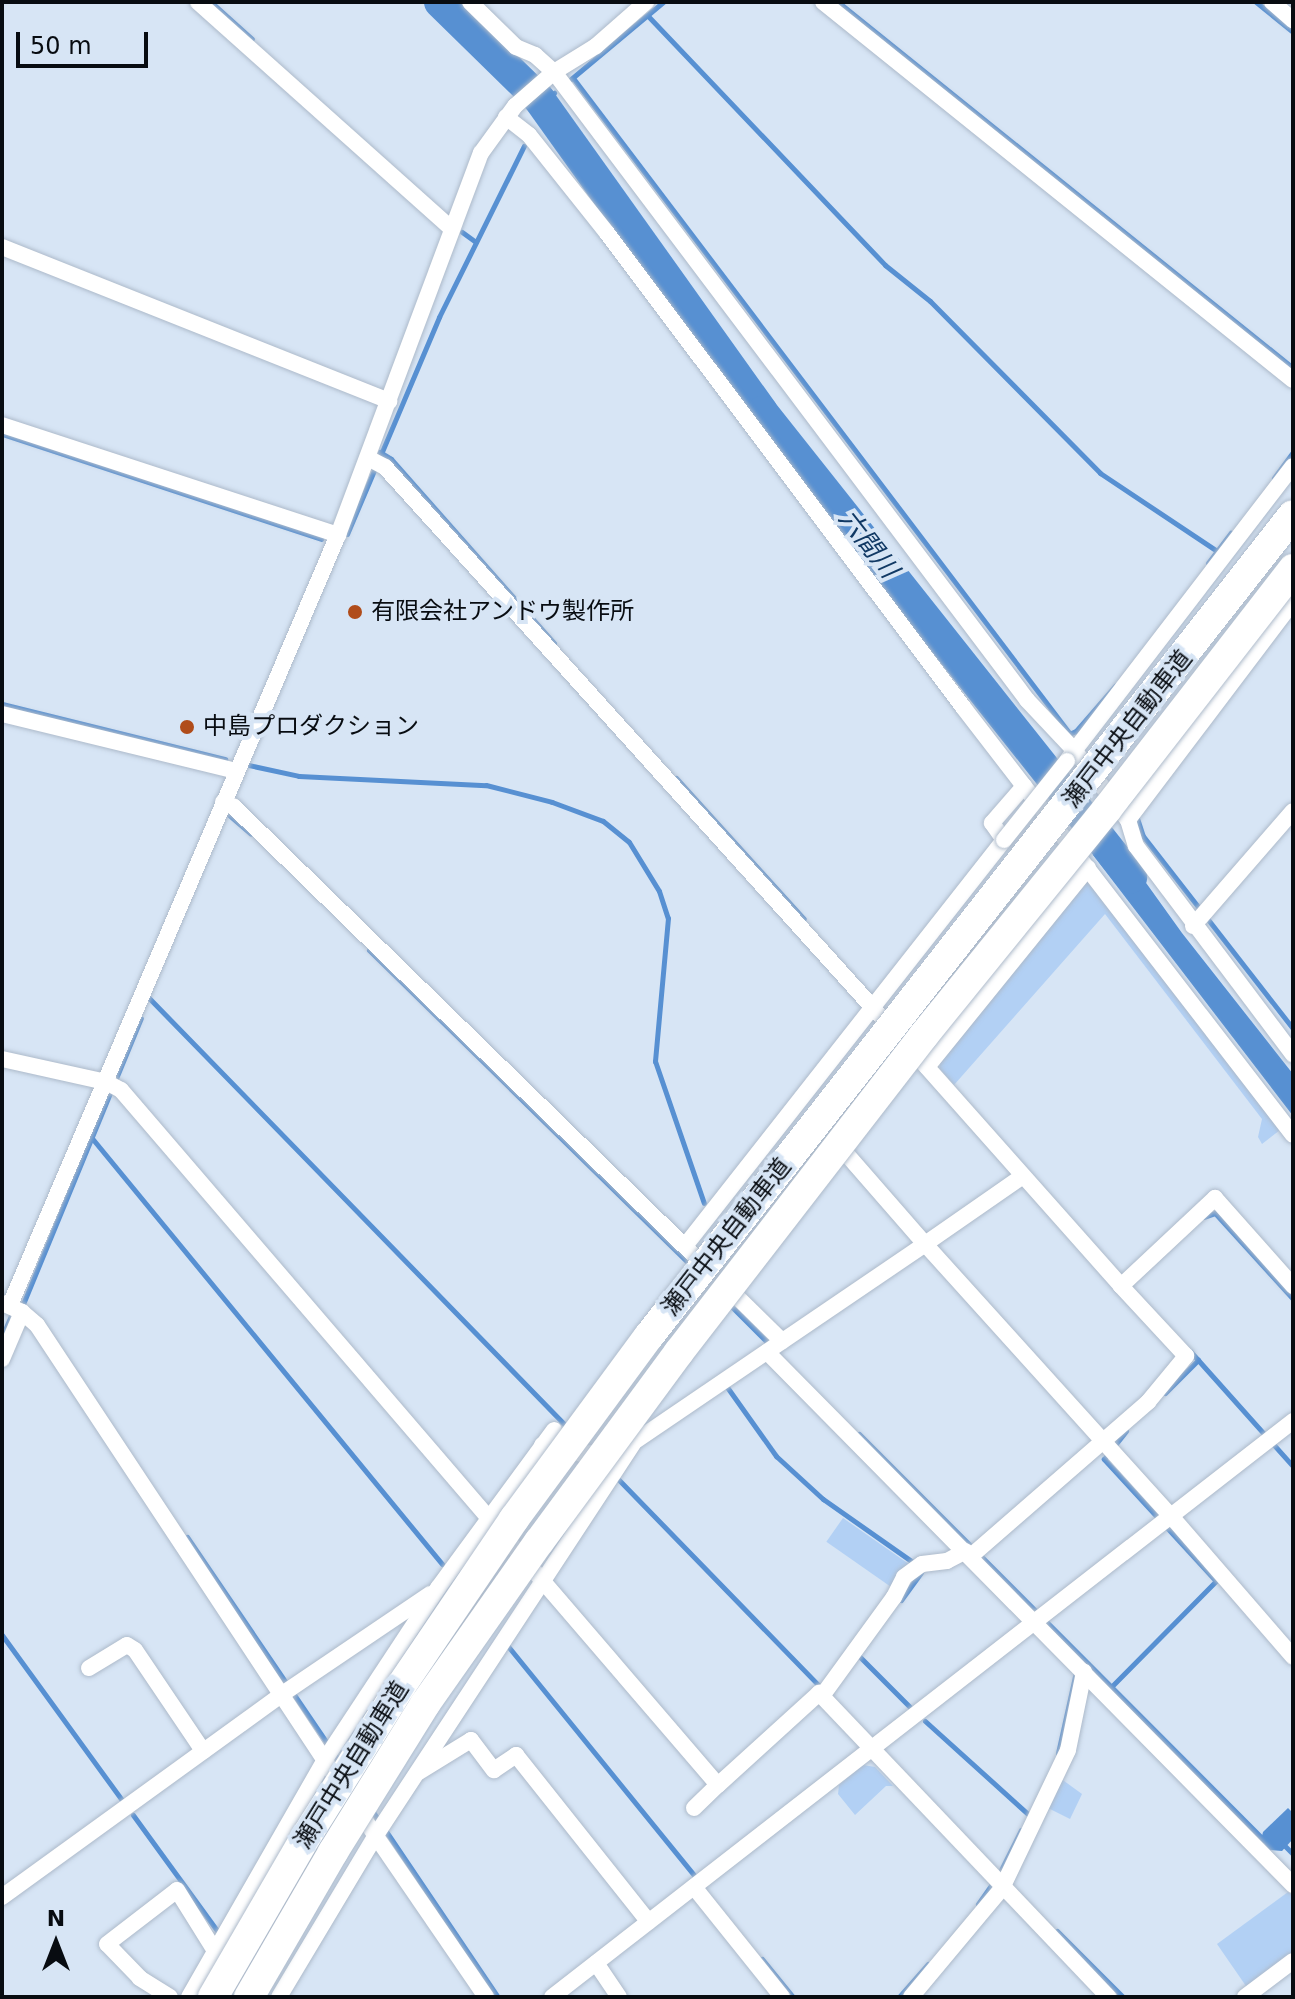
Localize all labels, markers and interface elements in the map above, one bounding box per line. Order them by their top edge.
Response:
scale bar [20,16,152,66]
text: 50 m [30,32,92,60]
water label: 六間川 [832,504,904,584]
place label: 有限会社アンドウ製作所 [371,598,635,626]
marker: 有限会社アンドウ製作所 [346,603,364,621]
street label: 瀬戸中央自動車道 [1058,644,1198,814]
place label: 中島プロダクション [203,713,419,741]
marker: 中島プロダクション [178,718,196,736]
street label: 瀬戸中央自動車道 [657,1152,797,1322]
street label: 瀬戸中央自動車道 [289,1676,415,1854]
north arrow [16,1903,96,1983]
text: N [47,1906,65,1931]

